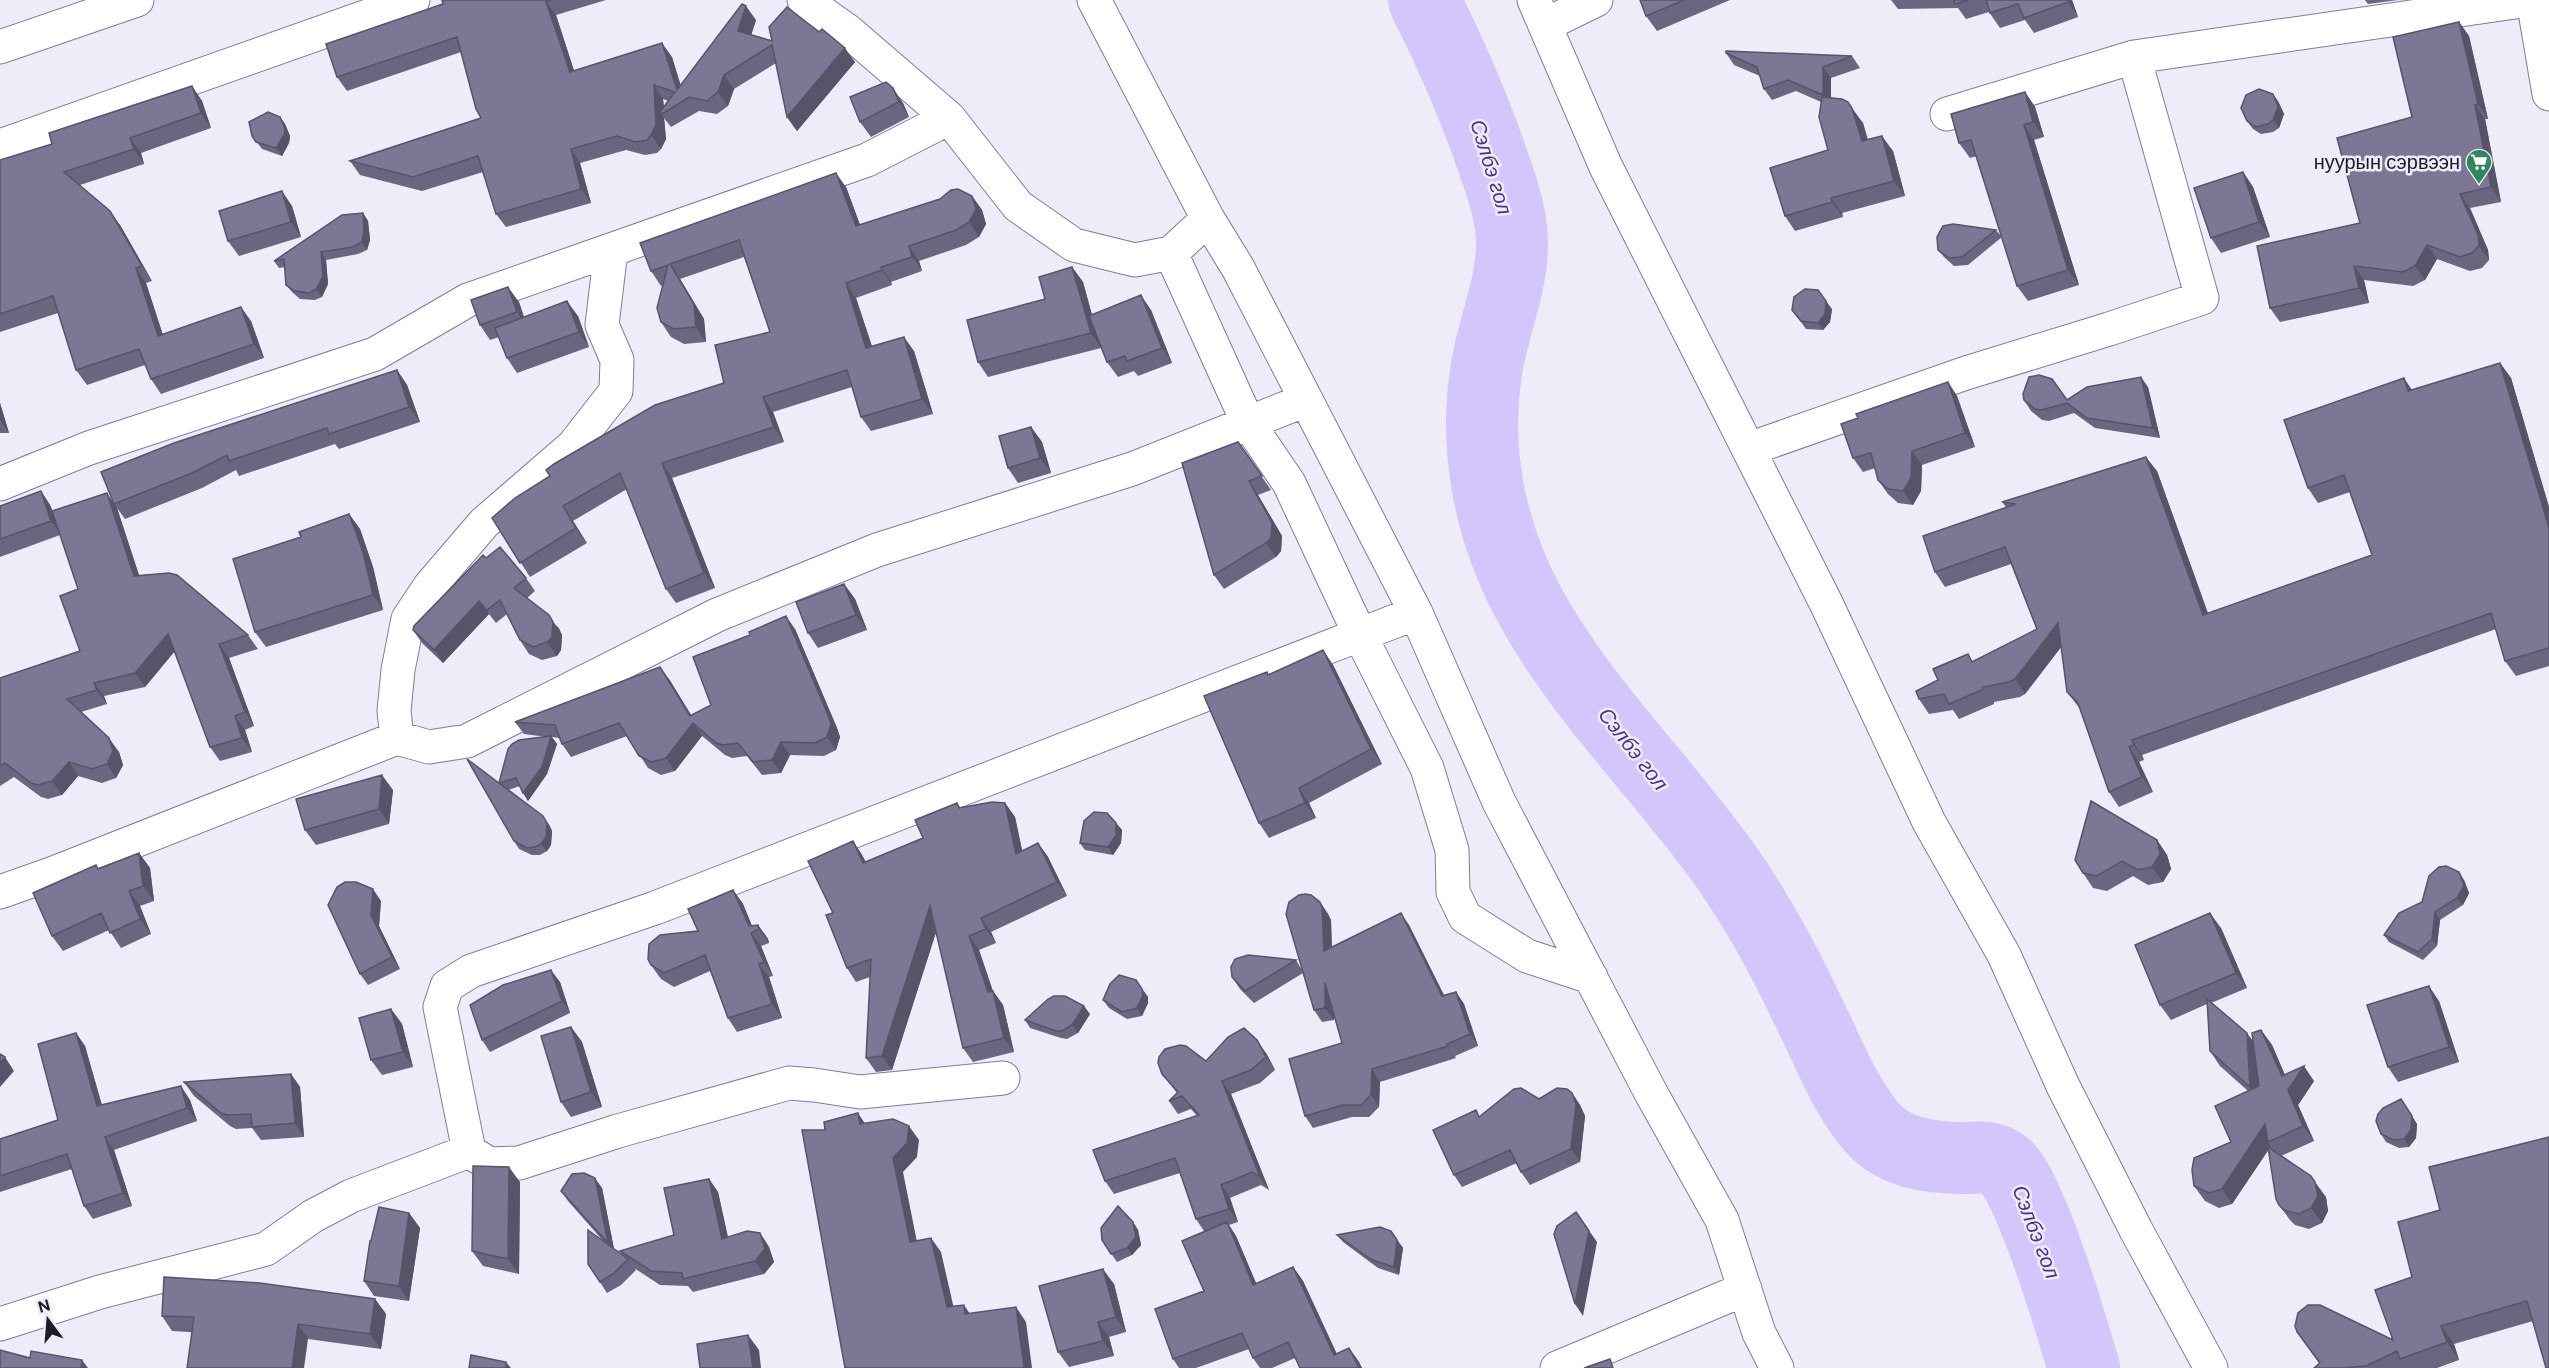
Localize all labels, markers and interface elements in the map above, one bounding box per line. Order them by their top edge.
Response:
water label: Сэлбэ гол [1463,116,1519,218]
supermarket icon: нуурын сэрвээн [2464,147,2494,185]
place label: нуурын сэрвээн [2314,149,2460,175]
water label: Сэлбэ гол [1592,702,1674,796]
water label: Сэлбэ гол [2005,1181,2067,1283]
north arrow [18,1290,78,1350]
text: N [35,1294,53,1318]

